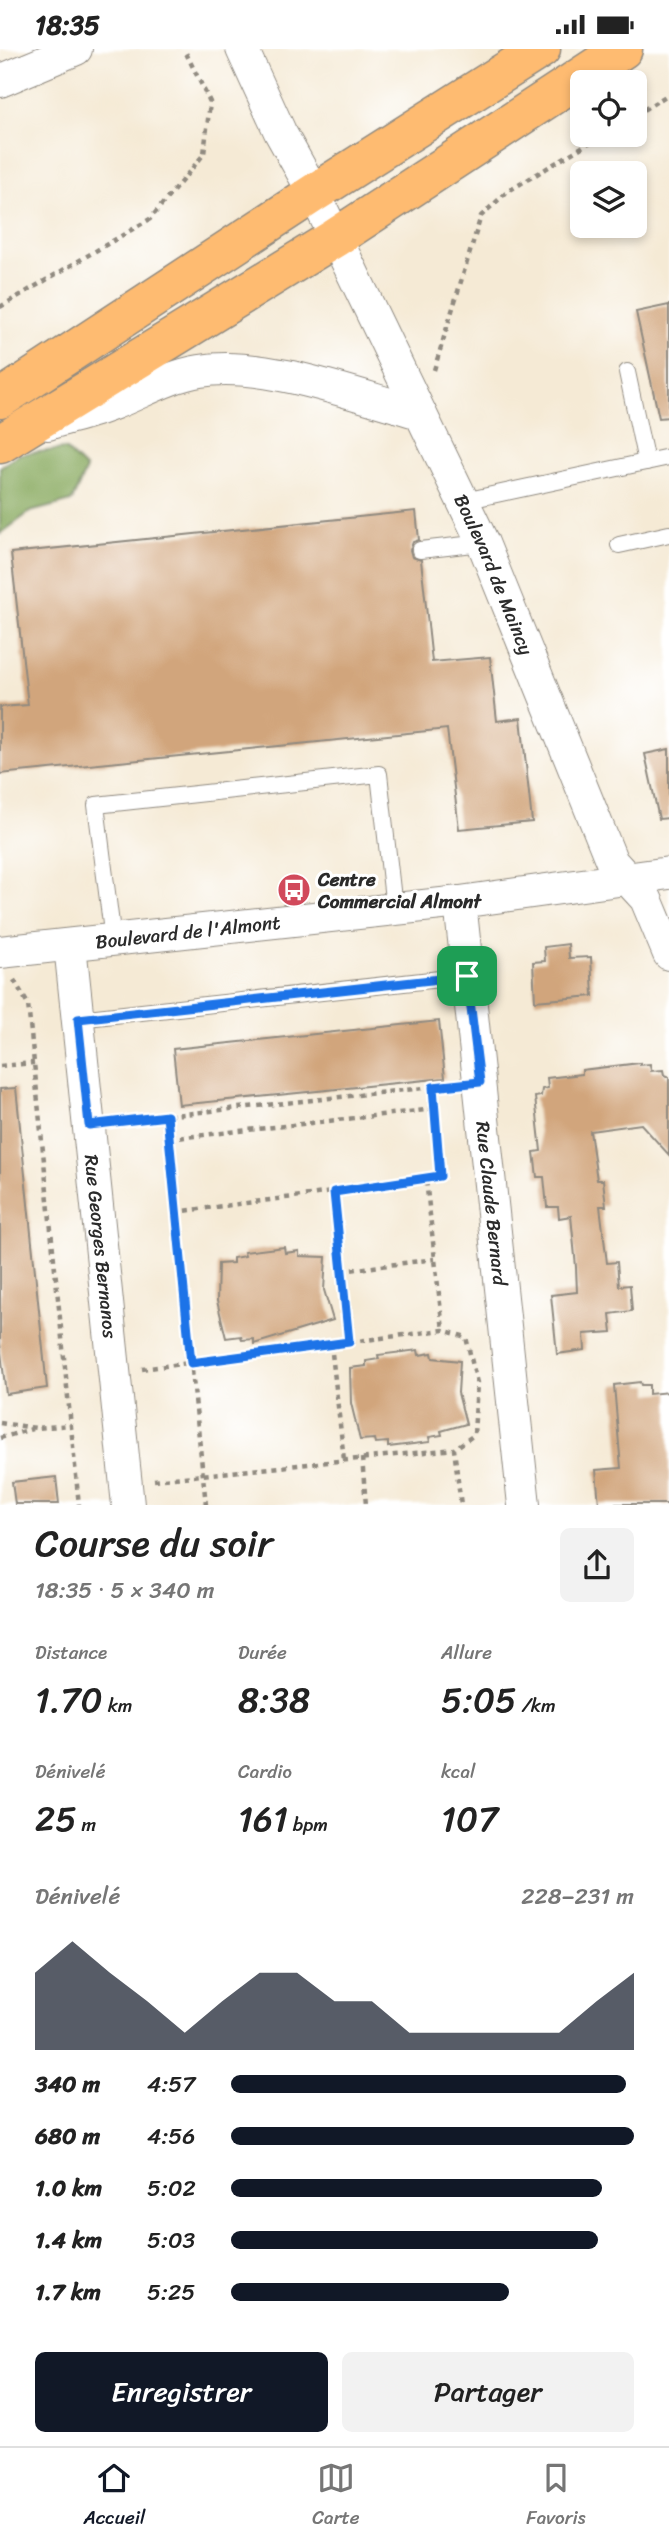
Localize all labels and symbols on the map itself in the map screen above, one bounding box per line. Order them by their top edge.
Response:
street label: Boulevard de Maincy [445,488,543,660]
place label: Centre Commercial Almont [317,863,482,918]
bus stop icon: Centre Commercial Almont [275,871,313,909]
street label: Boulevard de l'Almont [94,906,282,959]
pin [437,946,497,1006]
street label: Rue Claude Bernard [466,1120,517,1289]
street label: Rue Georges Bernanos [75,1153,127,1340]

